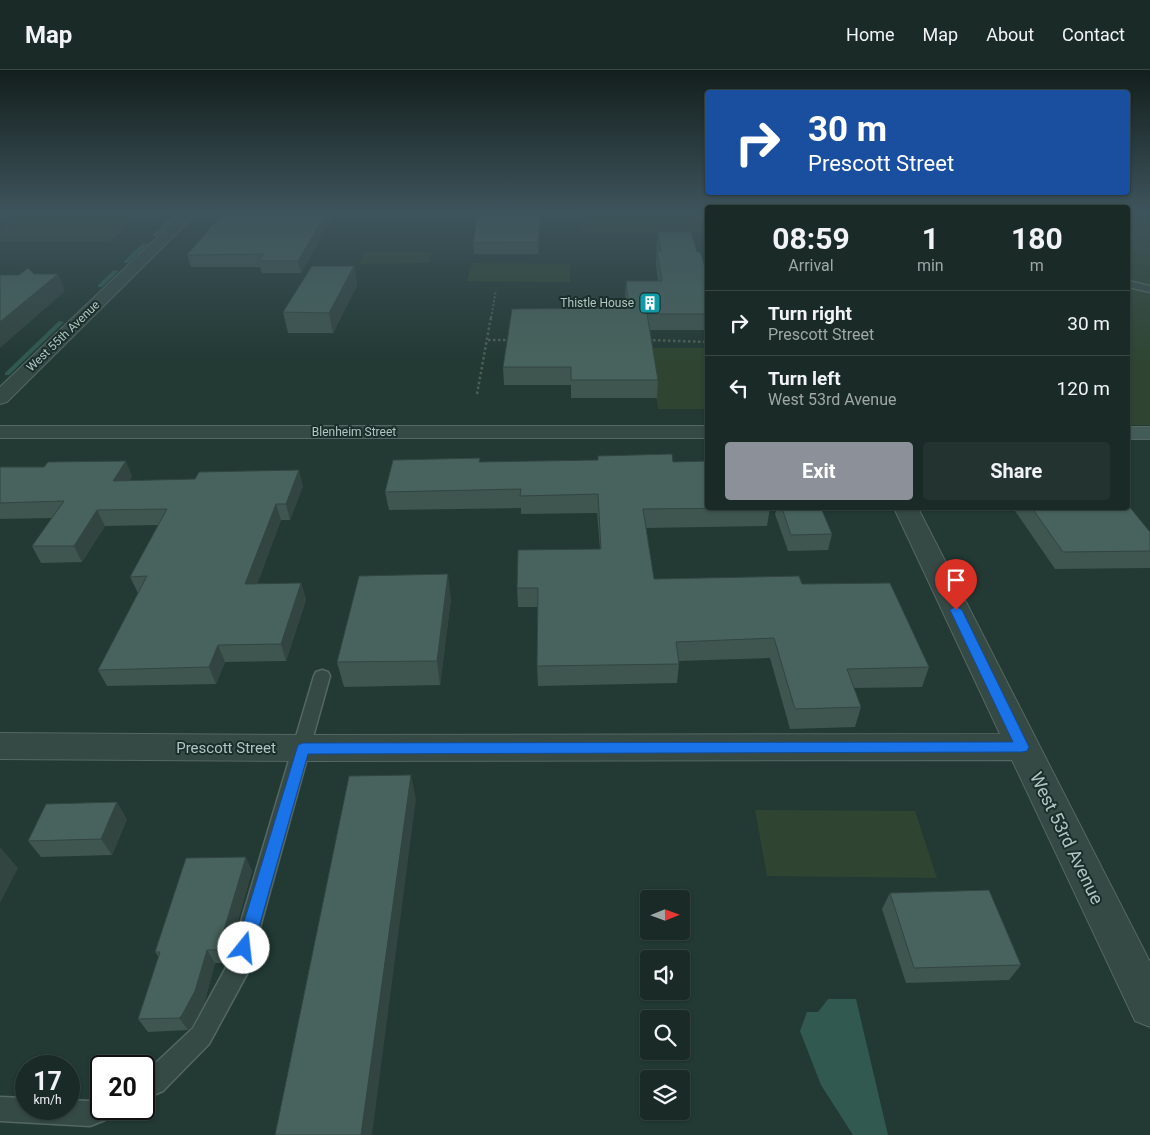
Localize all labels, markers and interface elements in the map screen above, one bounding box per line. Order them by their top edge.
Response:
text: Map [25,21,72,49]
text: Home [846,24,895,45]
text: Map [923,24,958,45]
text: About [986,24,1034,45]
text: Contact [1062,24,1125,45]
text: 30 m [808,109,887,150]
icon: right [725,110,790,175]
text: Prescott Street [808,151,954,176]
text: 08:59 [772,221,850,256]
text: 1 [922,221,939,256]
text: 180 [1011,221,1063,256]
text: Arrival [788,256,834,275]
text: min [917,256,944,275]
text: m [1030,256,1044,275]
building icon: Thistle House [638,291,662,315]
place label: Thistle House [560,296,634,310]
street label: West 55th Avenue [24,298,102,374]
text: Turn right [768,302,852,325]
icon: right [725,309,753,337]
text: 30 m [1067,312,1110,335]
text: Prescott Street [768,325,874,344]
text: Turn left [768,367,841,390]
icon: left [725,374,753,402]
text: 120 m [1057,377,1110,400]
text: West 53rd Avenue [768,390,896,409]
street label: Blenheim Street [312,425,396,439]
button: Exit [725,442,913,500]
button: Share [923,442,1110,500]
pin [935,559,977,610]
icon: arrive [942,566,970,594]
street label: Prescott Street [176,739,276,757]
street label: West 53rd Avenue [1026,768,1108,908]
north arrow [640,890,690,940]
map controls [640,890,690,1120]
position arrow [217,921,269,973]
button: sound [640,950,690,1000]
button: search [640,1010,690,1060]
speed limit sign: 20 [90,1055,155,1120]
text: 17 [33,1067,62,1096]
button: layers [640,1070,690,1120]
text: km/h [33,1093,62,1107]

